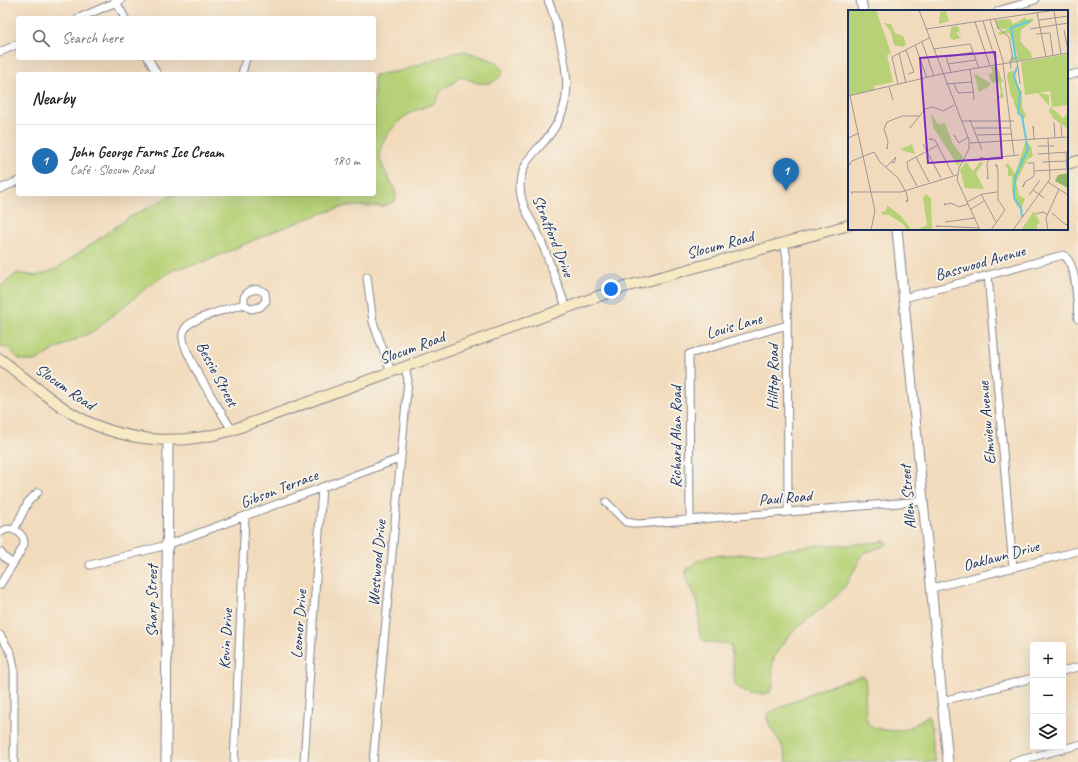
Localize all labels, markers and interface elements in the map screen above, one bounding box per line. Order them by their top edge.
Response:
inset map [848,10,1068,230]
search box [16,16,376,60]
icon: search [30,27,52,49]
text: Search here [62,29,123,48]
text: Nearby [32,88,75,109]
text: John George Farms Ice Cream [70,143,223,162]
text: 1 [42,153,48,169]
text: 180 m [332,153,360,169]
pin: 1 [773,158,799,191]
text: Café · Slocum Road [70,162,154,178]
street label: Stratford Drive [528,192,579,281]
street label: Slocum Road [684,226,758,263]
street label: Basswood Avenue [933,240,1029,285]
your location [601,279,621,299]
street label: Louis Lane [704,308,766,343]
street label: Slocum Road [377,326,450,369]
street label: Bessie Street [191,338,243,412]
street label: Hilltop Road [763,341,783,410]
street label: Slocum Road [31,359,101,416]
street label: Elmview Avenue [973,379,1001,465]
street label: Richard Alan Road [666,383,686,488]
street label: Allen Street [895,461,921,530]
street label: Gibson Terrace [237,464,322,513]
street label: Paul Road [758,485,815,510]
street label: Westwood Drive [363,518,391,607]
street label: Oaklawn Drive [961,536,1043,576]
street label: Sharp Street [142,562,162,637]
street label: Leonor Drive [287,587,312,659]
street label: Kevin Drive [214,607,238,670]
map controls [1030,642,1066,750]
button: + [1030,642,1066,678]
button: − [1030,678,1066,714]
button: layers [1030,714,1066,750]

